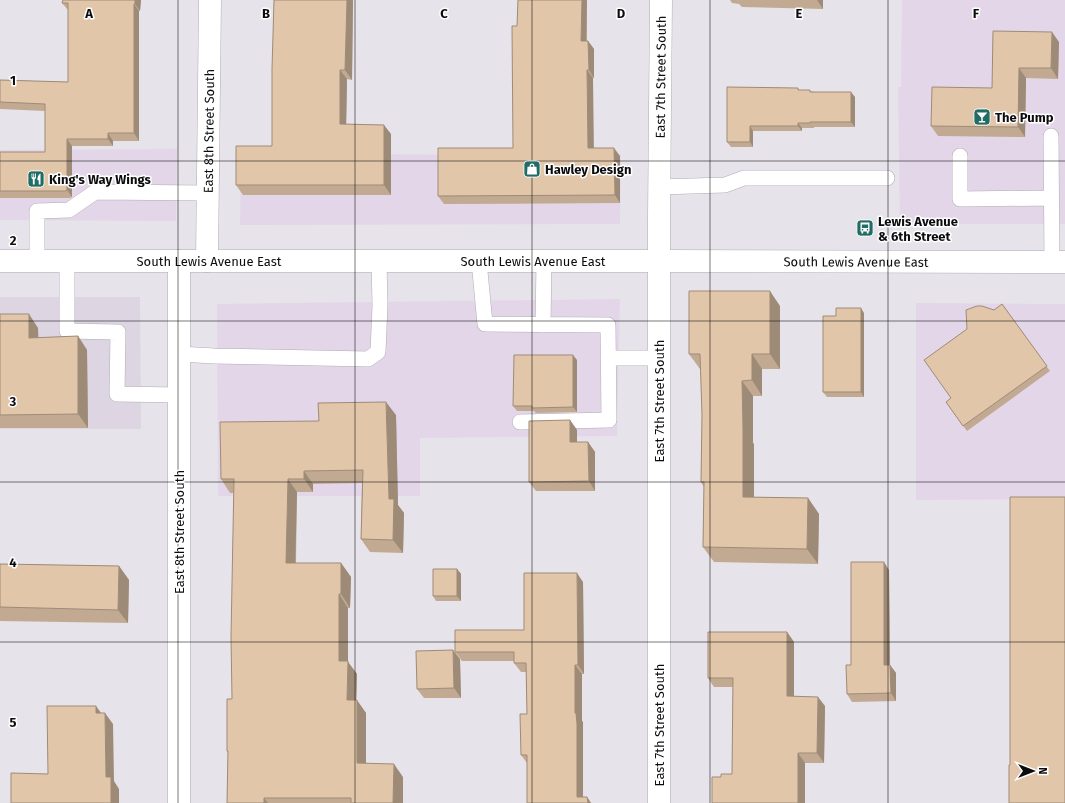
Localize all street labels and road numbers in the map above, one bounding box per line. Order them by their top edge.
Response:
street label: East 7th Street South [653,15,669,139]
street label: East 8th Street South [201,69,217,193]
street label: South Lewis Avenue East [136,254,282,269]
street label: South Lewis Avenue East [460,254,606,269]
street label: South Lewis Avenue East [783,254,929,270]
street label: East 7th Street South [652,340,667,462]
street label: East 8th Street South [172,470,187,594]
street label: East 7th Street South [652,664,667,786]

